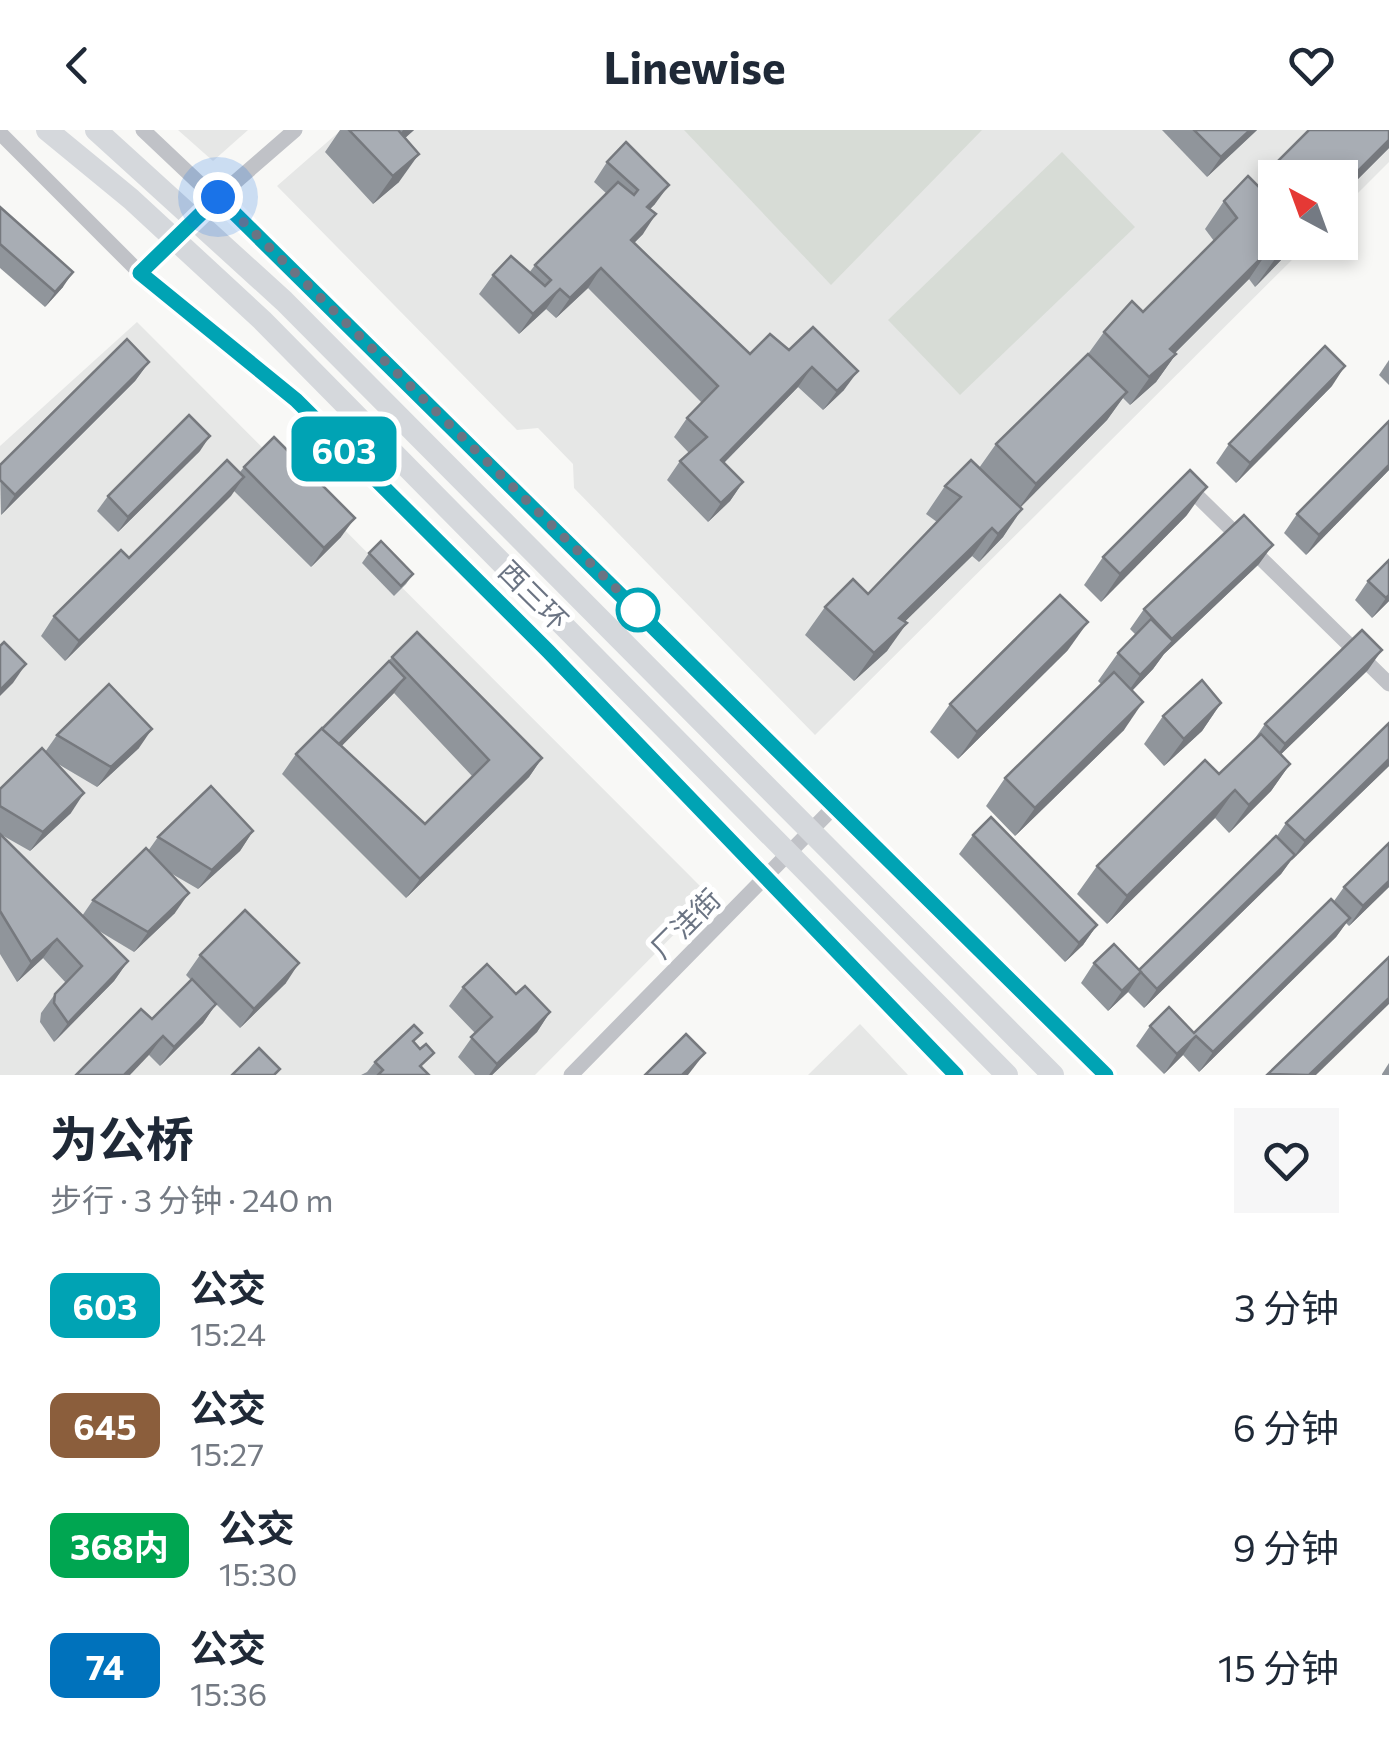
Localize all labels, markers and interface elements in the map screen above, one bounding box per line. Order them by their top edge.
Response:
icon: back [50,38,105,93]
text: Linewise [603,38,786,93]
icon: heart [1284,38,1339,93]
north arrow [1258,160,1358,260]
map controls [1258,160,1358,260]
your location [193,172,243,222]
line badge: 603 [286,416,402,482]
text: 603 [311,428,377,471]
street label: 西三环 [492,553,576,637]
unlabelled marker [617,589,659,631]
street label: 厂洼街 [643,881,727,965]
text: 为公桥 [50,1108,194,1167]
button: heart [1234,1108,1339,1213]
text: 步行 · 3 分钟 · 240 m [50,1179,333,1219]
text: 公交 [190,1263,266,1310]
text: 3 分钟 [1234,1283,1339,1330]
text: 603 [72,1284,138,1327]
text: 15:24 [190,1313,266,1353]
text: 公交 [190,1383,266,1430]
text: 6 分钟 [1233,1403,1339,1450]
text: 645 [73,1404,137,1447]
text: 15:27 [190,1433,264,1473]
text: 公交 [219,1503,295,1550]
text: 9 分钟 [1233,1523,1339,1570]
text: 368内 [70,1524,169,1567]
text: 15:30 [219,1553,297,1593]
text: 公交 [190,1623,266,1670]
text: 15 分钟 [1218,1643,1339,1690]
text: 74 [86,1644,124,1687]
text: 15:36 [190,1673,267,1713]

